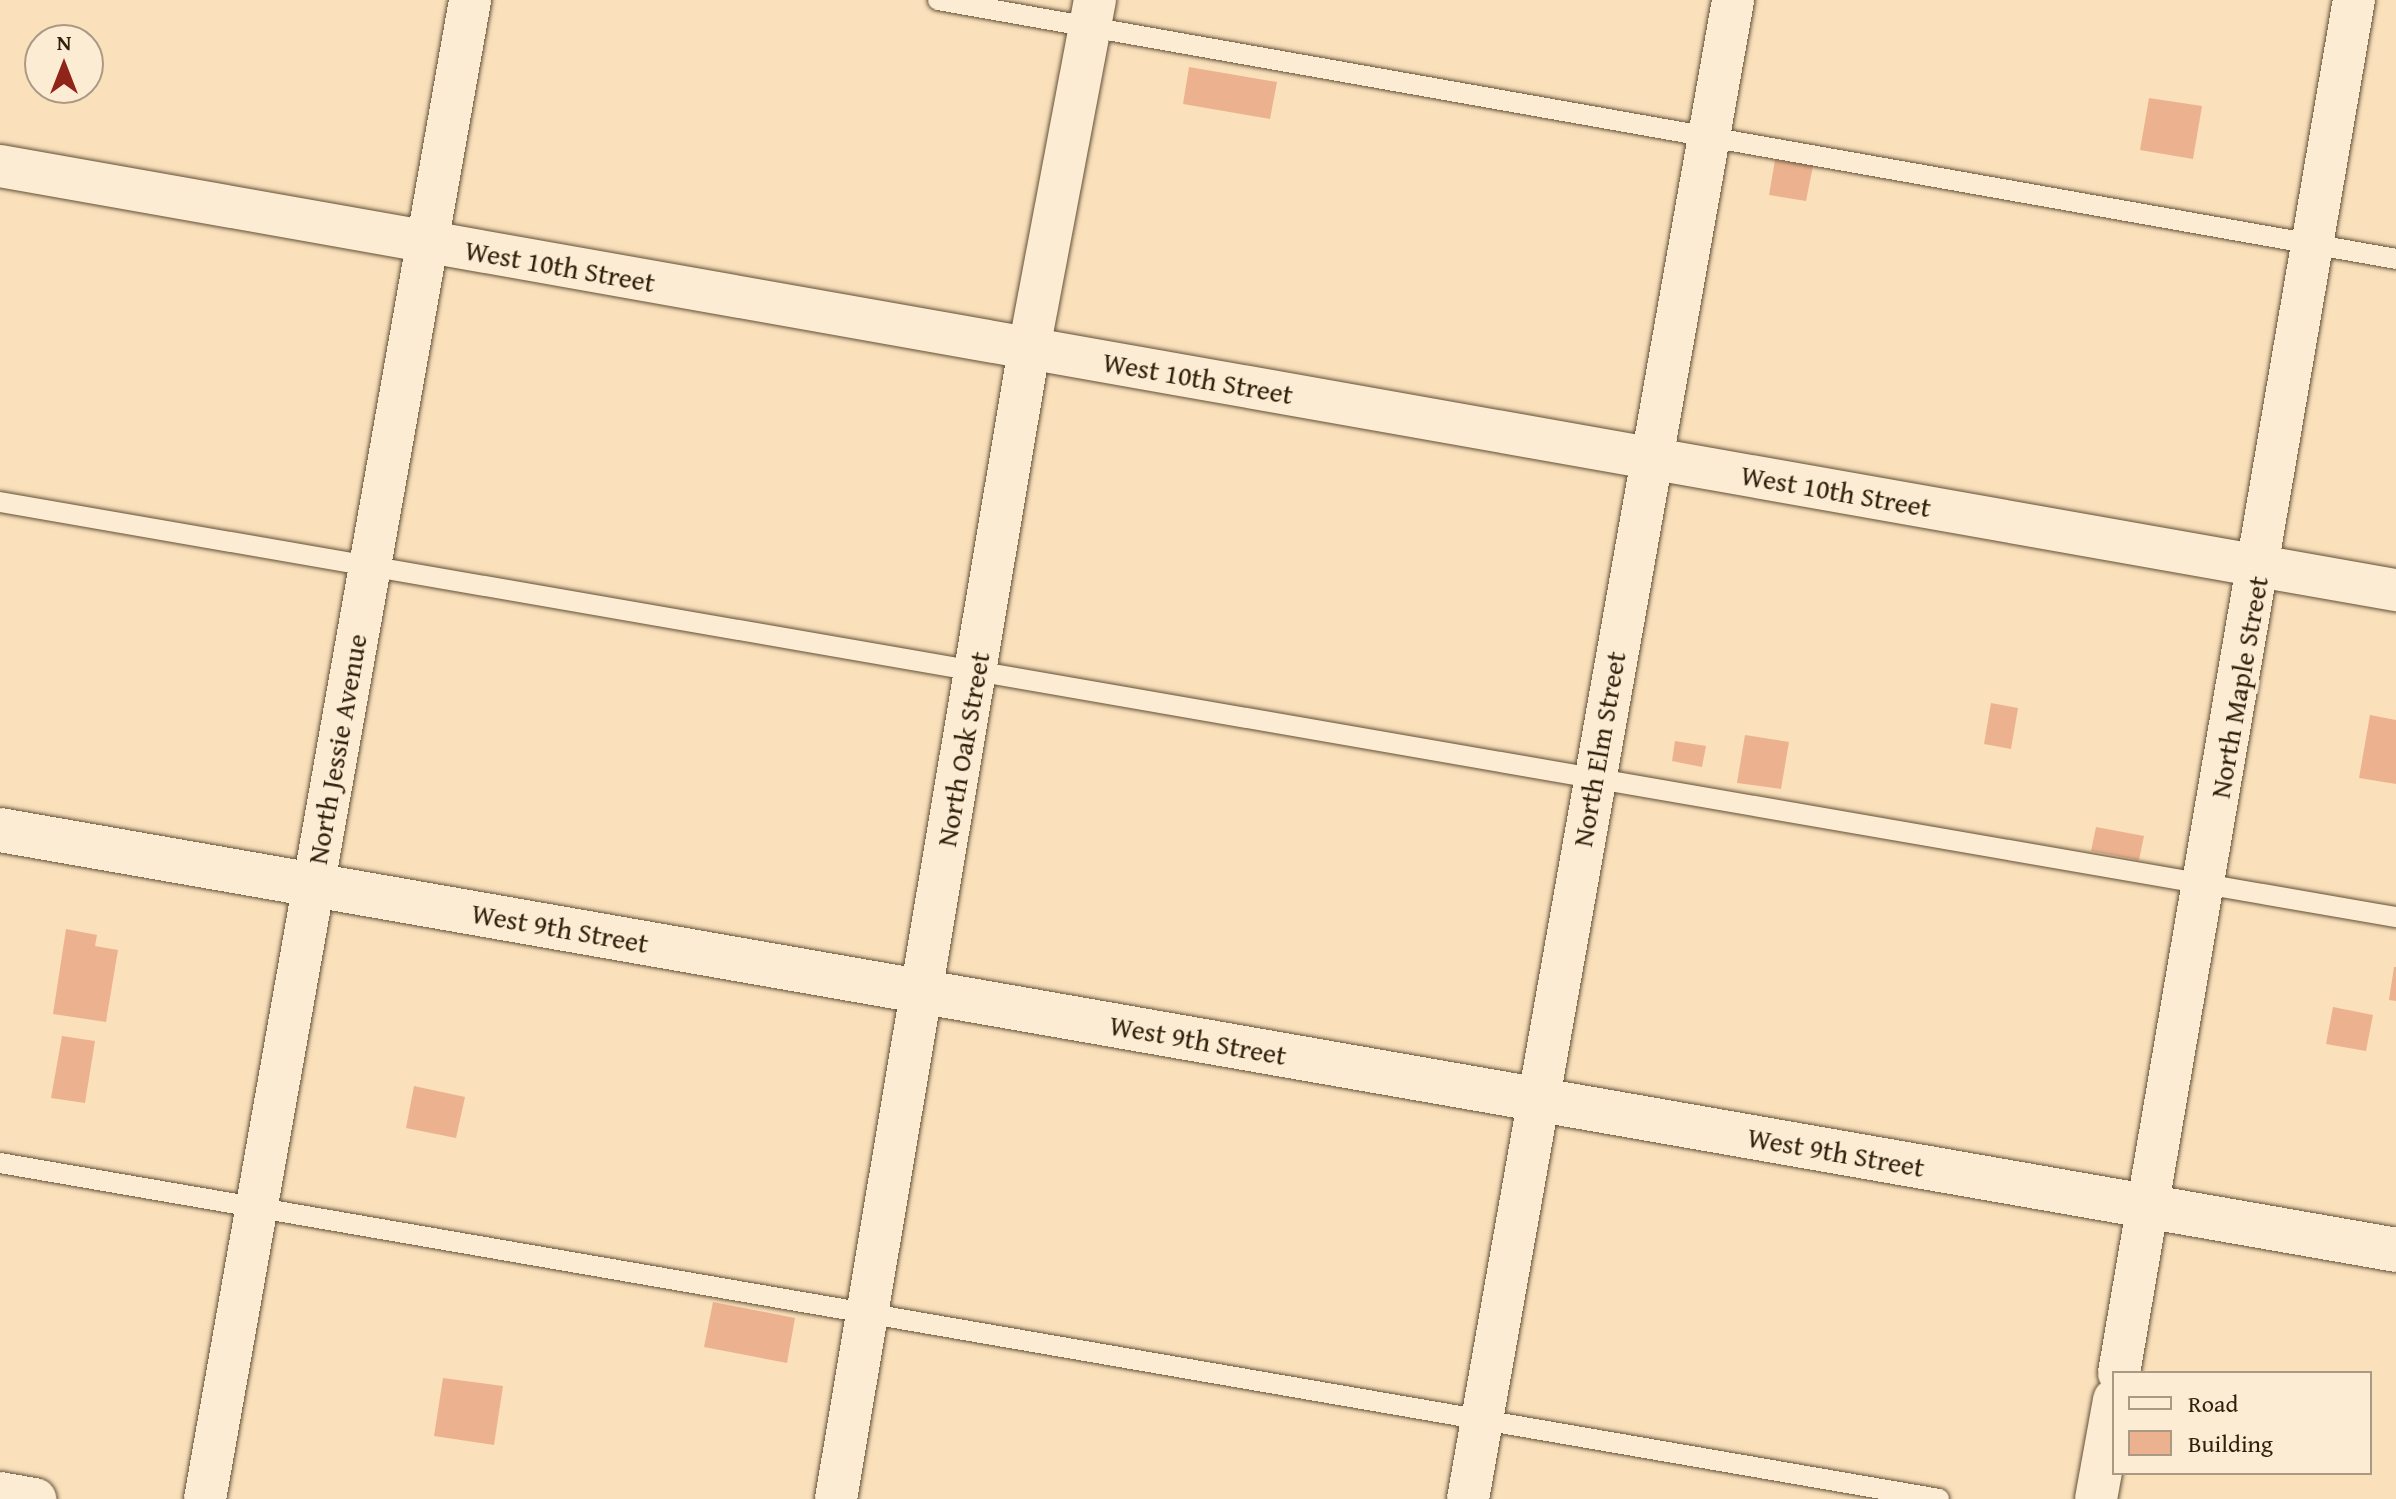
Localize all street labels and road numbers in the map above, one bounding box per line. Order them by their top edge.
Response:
street label: West 10th Street [462,233,658,299]
street label: West 10th Street [1100,345,1296,411]
street label: West 10th Street [1738,458,1934,524]
street label: North Maple Street [2203,573,2275,801]
street label: North Jessie Avenue [300,631,374,867]
street label: North Oak Street [929,649,997,849]
street label: North Elm Street [1565,649,1633,849]
street label: West 9th Street [469,896,651,960]
street label: West 9th Street [1107,1008,1289,1072]
street label: West 9th Street [1745,1120,1927,1184]

